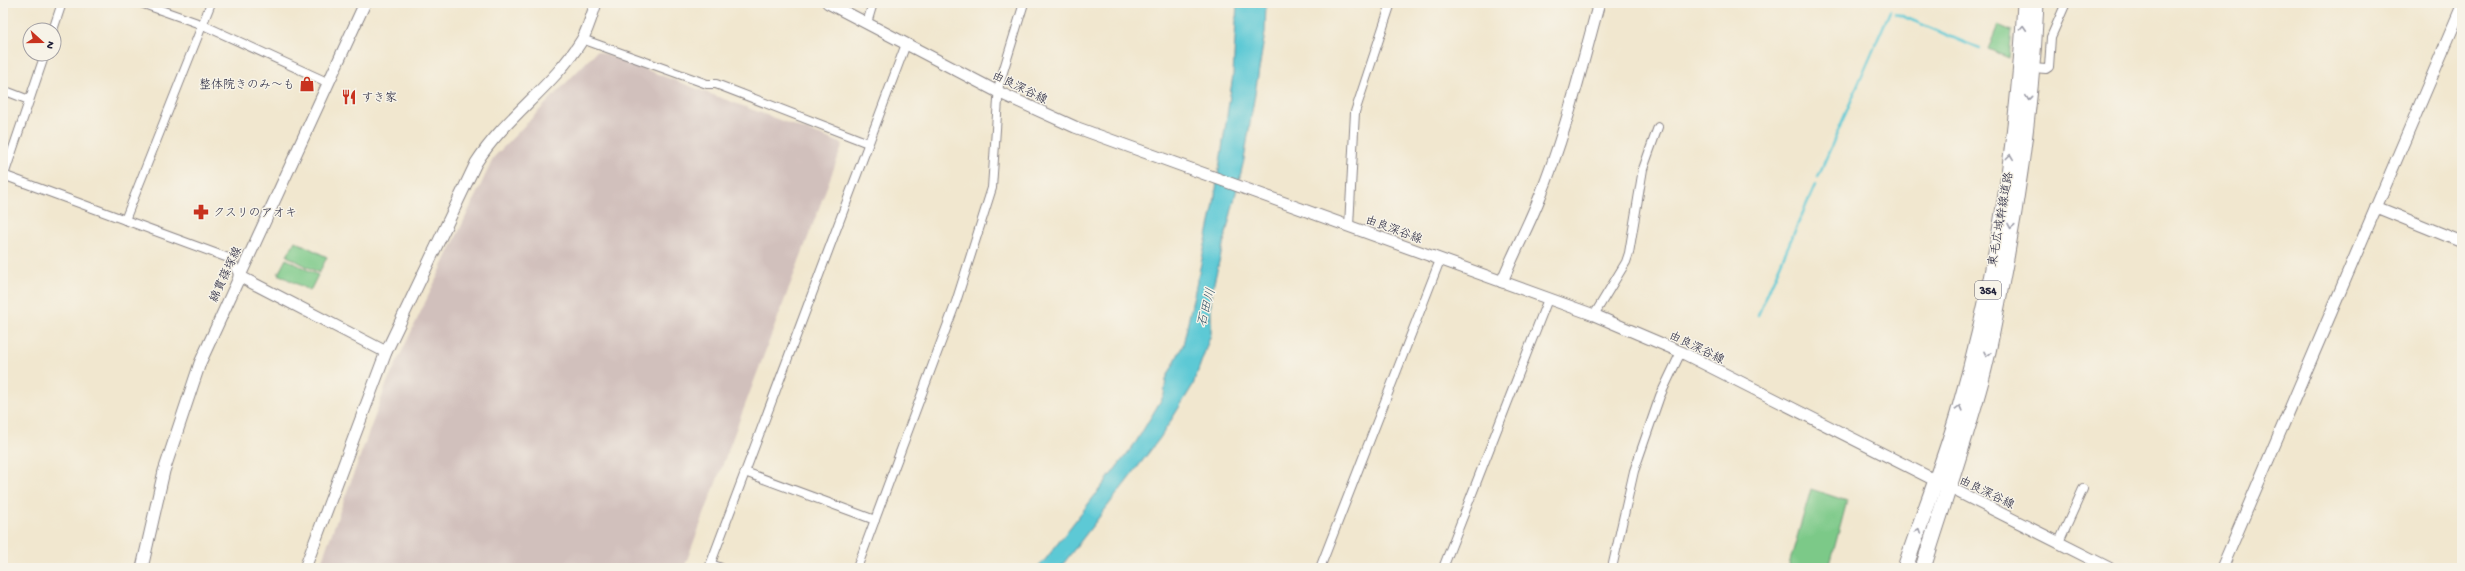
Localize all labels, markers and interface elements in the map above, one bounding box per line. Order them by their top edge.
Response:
north arrow [22,22,62,62]
one-way arrow [2019,25,2028,31]
text: N [43,39,56,50]
street label: 由良深谷線 [989,68,1050,108]
shop icon: 整体院きのみ〜も [298,75,316,93]
place label: 整体院きのみ〜も [199,78,295,93]
restaurant icon: すき家 [340,88,358,106]
place label: すき家 [361,91,397,106]
one-way arrow [2025,95,2034,101]
one-way arrow [2006,154,2015,160]
street label: 東毛広域幹線道路 [1986,171,2017,268]
pharmacy icon: クスリのアオキ [192,203,210,221]
place label: クスリのアオキ [213,207,297,221]
street label: 由良深谷線 [1363,213,1424,248]
one-way arrow [2008,223,2016,230]
street label: 綿貫篠塚線 [207,244,246,305]
road number: 354 [1975,281,2001,299]
water label: 石田川 [1195,287,1220,328]
street label: 由良深谷線 [1666,328,1727,368]
one-way arrow [1983,351,1991,357]
one-way arrow [1954,405,1963,412]
street label: 由良深谷線 [1956,473,2017,513]
one-way arrow [1913,528,1921,535]

